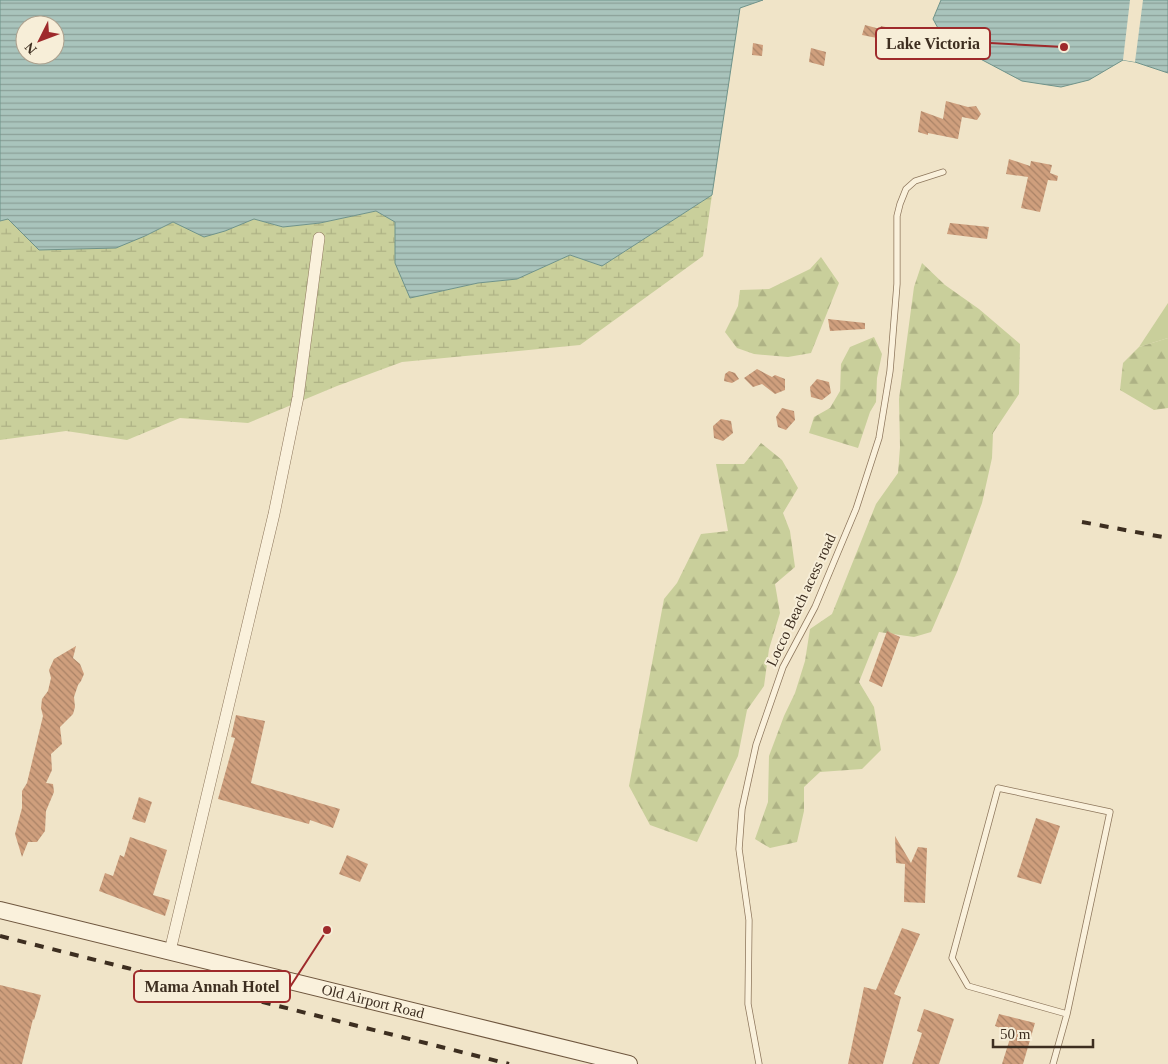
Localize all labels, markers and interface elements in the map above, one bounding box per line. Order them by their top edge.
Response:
north arrow [15,15,65,65]
callout: Lake Victoria [876,28,990,59]
text: Lake Victoria [886,35,980,52]
text: N [22,40,40,57]
street label: Locco Beach acess road [763,531,839,669]
callout: Mama Annah Hotel [134,971,290,1002]
text: Mama Annah Hotel [144,978,280,995]
street label: Old Airport Road [320,981,426,1022]
scale bar [993,1016,1093,1048]
text: 50 m [1000,1026,1031,1042]

